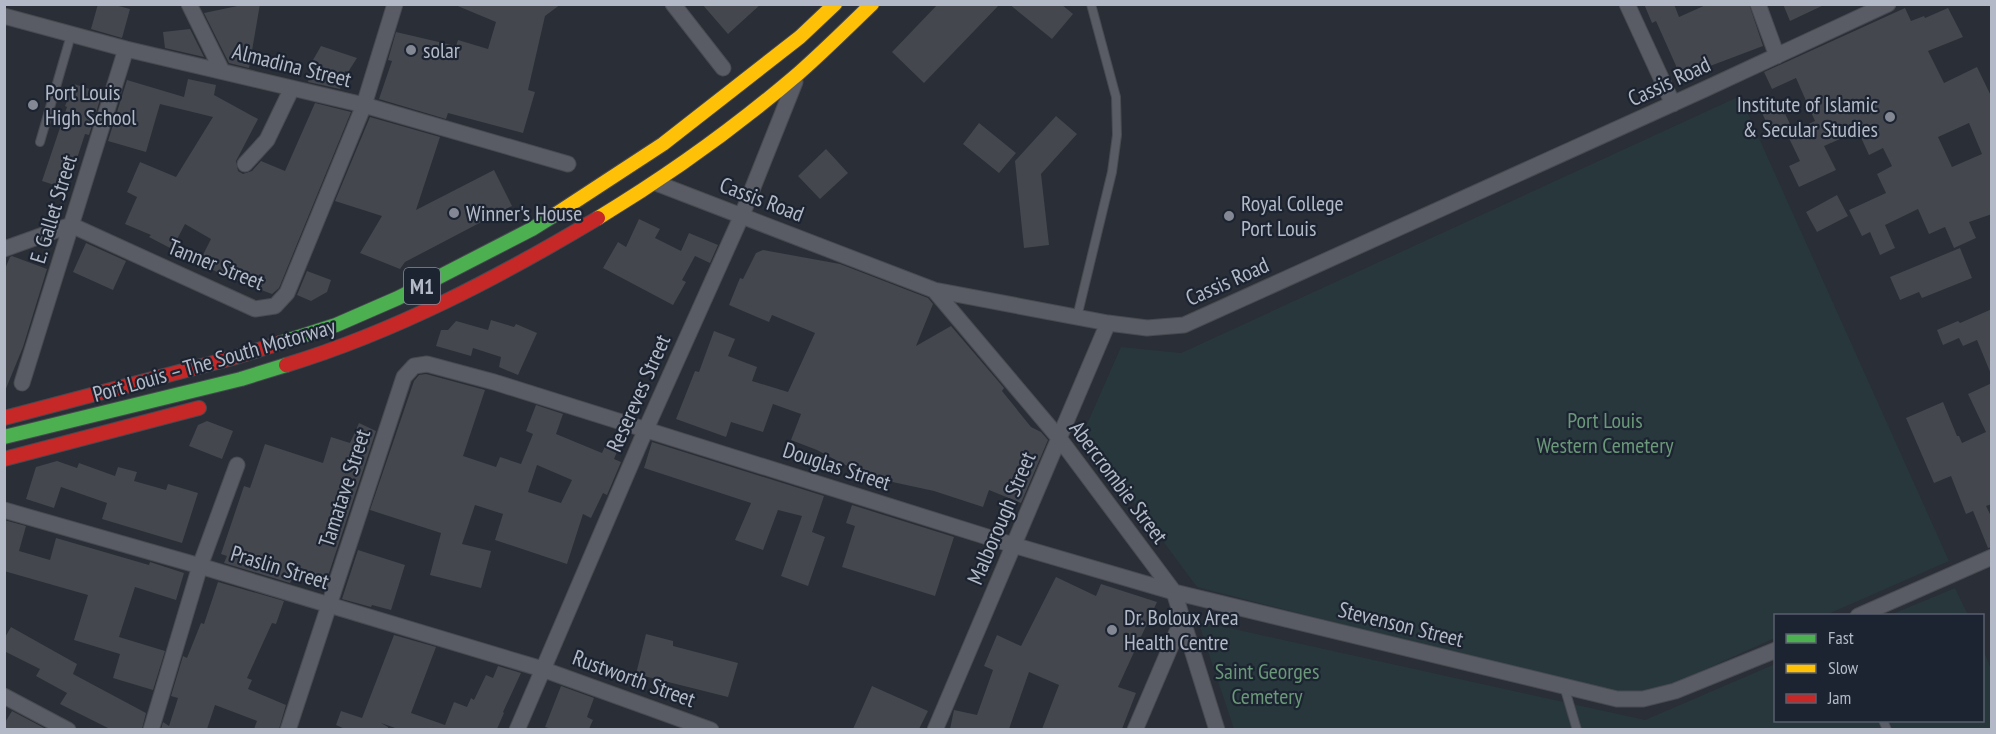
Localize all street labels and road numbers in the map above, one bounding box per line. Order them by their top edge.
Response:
street label: Almadina Street [230,37,354,93]
street label: Cassis Road [1623,50,1715,112]
street label: E. Gallet Street [23,151,83,267]
street label: Cassis Road [716,170,808,228]
street label: Tanner Street [164,232,268,296]
street label: Cassis Road [1181,250,1273,312]
road number: M1 [404,268,440,304]
street label: Port Louis – The South Motorway [89,312,339,408]
street label: Resereves Street [600,330,676,456]
street label: Abercrombie Street [1064,415,1174,549]
street label: Tamatave Street [312,425,376,551]
street label: Douglas Street [780,435,894,497]
street label: Malborough Street [960,447,1042,589]
street label: Praslin Street [227,539,333,595]
street label: Stevenson Street [1335,595,1467,653]
street label: Rustworth Street [569,643,699,713]

